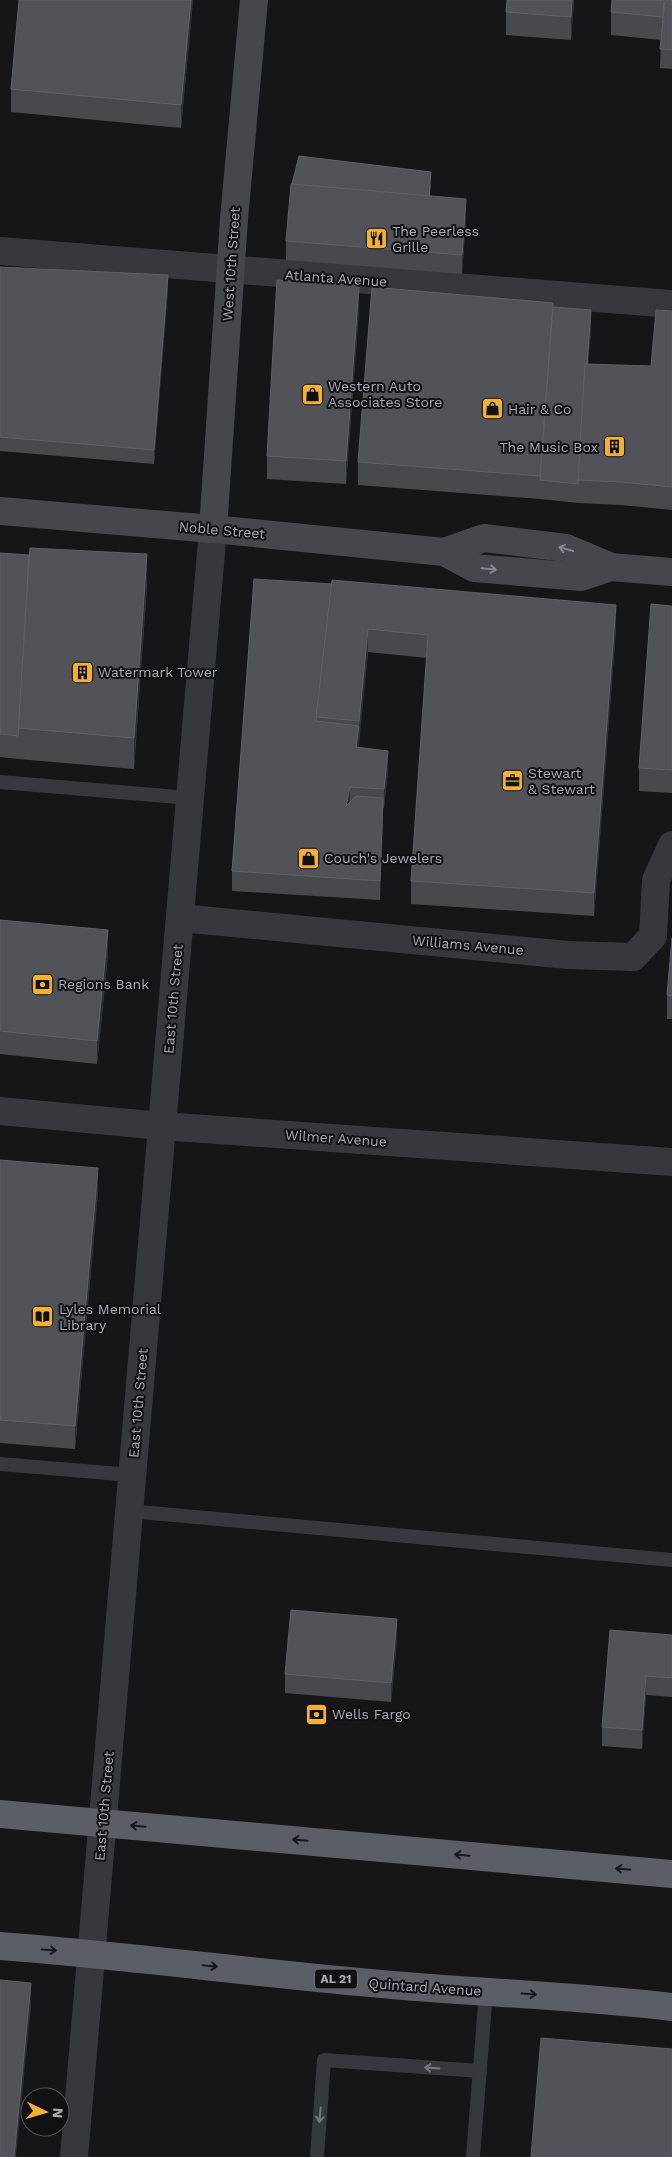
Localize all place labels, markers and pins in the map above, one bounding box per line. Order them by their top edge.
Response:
place label: The Peerless Grille [392,223,479,255]
restaurant icon: The Peerless Grille [364,227,388,251]
place label: Western Auto Associates Store [328,378,442,410]
shop icon: Western Auto Associates Store [300,382,324,406]
shop icon: Hair & Co [480,397,504,421]
place label: Hair & Co [508,401,572,417]
building icon: The Music Box [602,435,626,459]
place label: The Music Box [499,439,598,455]
building icon: Watermark Tower [70,660,94,684]
place label: Watermark Tower [98,664,218,680]
place label: Stewart & Stewart [528,765,595,797]
office icon: Stewart & Stewart [500,769,524,793]
shop icon: Couch's Jewelers [296,846,320,870]
place label: Couch's Jewelers [324,850,442,866]
bank icon: Regions Bank [30,972,54,996]
place label: Regions Bank [58,976,149,992]
place label: Lyles Memorial Library [59,1301,162,1333]
library icon: Lyles Memorial Library [31,1305,55,1329]
bank icon: Wells Fargo [304,1702,328,1726]
place label: Wells Fargo [332,1706,411,1722]

